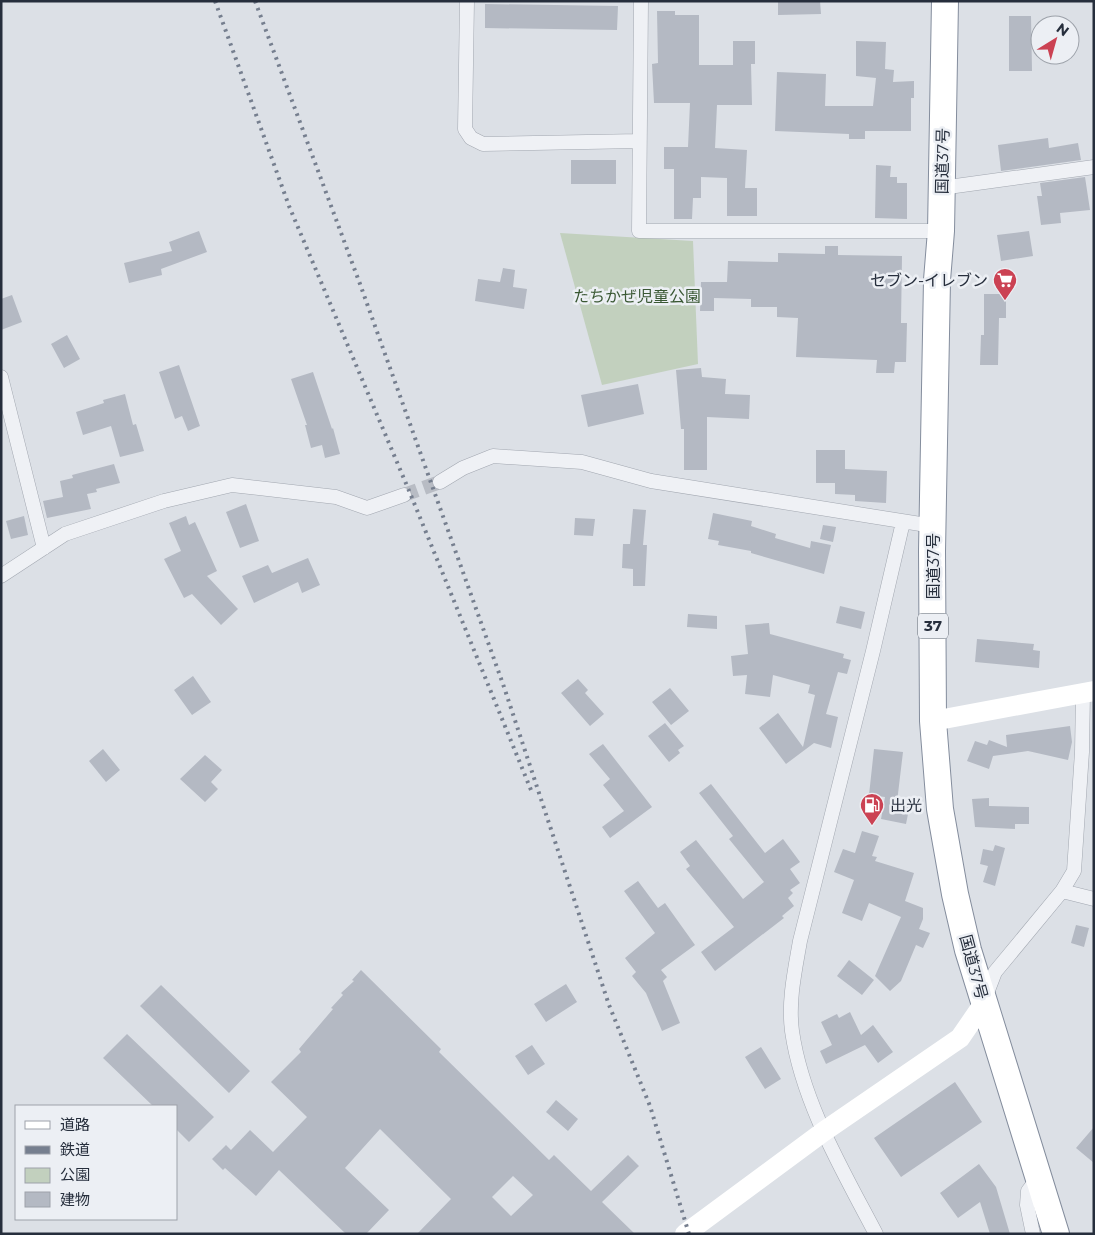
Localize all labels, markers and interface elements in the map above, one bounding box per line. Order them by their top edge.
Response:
north arrow [1030,15,1080,65]
text: N [1053,19,1073,40]
street label: 国道37号 [932,128,953,194]
supermarket icon: セブン-イレブン [992,267,1018,301]
place label: セブン-イレブン [870,271,988,290]
park label: たちかぜ児童公園 [573,287,701,306]
street label: 国道37号 [924,533,943,599]
road number: 37 [918,614,948,638]
fuel station icon: 出光 [859,792,885,826]
place label: 出光 [890,796,922,815]
street label: 国道37号 [956,933,991,1002]
legend [15,1105,178,1220]
text: 道路 [60,1115,90,1134]
text: 鉄道 [60,1140,90,1159]
text: 公園 [60,1165,90,1184]
text: 建物 [60,1190,90,1209]

